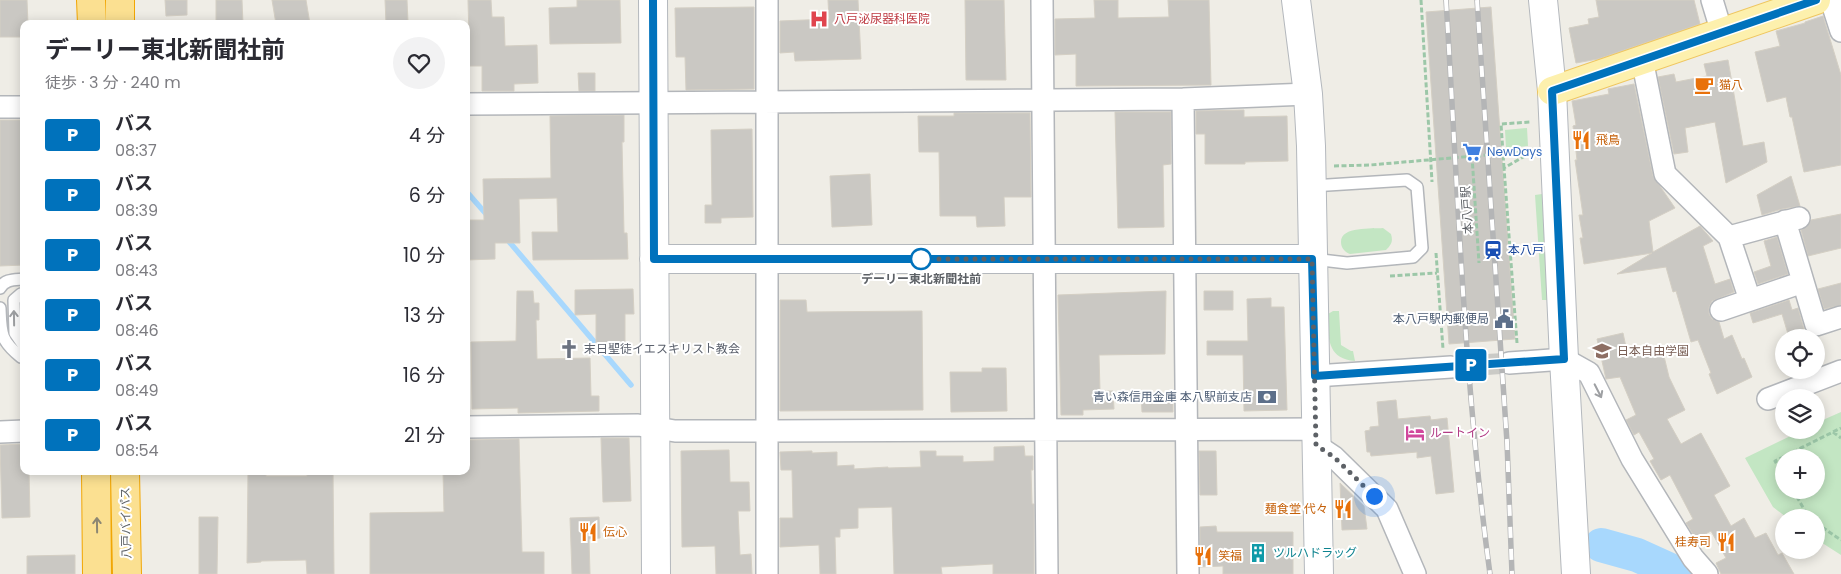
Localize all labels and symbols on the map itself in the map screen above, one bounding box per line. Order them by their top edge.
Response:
hospital icon: 八戸泌尿器科医院 [808,8,830,30]
place label: 八戸泌尿器科医院 [834,10,930,27]
cafe icon: 猫八 [1693,74,1715,96]
place label: 猫八 [1719,76,1743,93]
restaurant icon: 飛鳥 [1570,129,1592,151]
place label: 飛鳥 [1596,131,1620,148]
supermarket icon: NewDays [1461,141,1483,163]
place label: NewDays [1487,143,1542,160]
street label: 本八戸駅 [1456,185,1477,235]
station icon: 本八戸 [1482,239,1504,261]
place label: 本八戸 [1508,241,1544,258]
marker: デーリー東北新聞社前 [910,248,932,270]
place label: デーリー東北新聞社前 [861,270,981,287]
public building icon: 本八戸駅内郵便局 [1493,308,1515,330]
place label: 本八戸駅内郵便局 [1393,310,1489,327]
one-way arrow [9,311,19,327]
church icon: 末日聖徒イエスキリスト教会 [558,338,580,360]
place label: 末日聖徒イエスキリスト教会 [584,340,740,357]
school or university icon: 日本自由学園 [1591,340,1613,362]
place label: 日本自由学園 [1617,342,1689,359]
line badge: P [1455,349,1487,381]
one-way arrow [1593,383,1603,398]
bank icon: 青い森信用金庫 本八駅前支店 [1256,386,1278,408]
place label: 青い森信用金庫 本八駅前支店 [1093,388,1252,405]
hotel icon: ルートイン [1404,422,1426,444]
place label: ルートイン [1430,424,1490,441]
your location [1362,484,1387,509]
street label: 八戸バイパス [116,487,135,559]
restaurant icon: 麺食堂 代々 [1332,498,1354,520]
place label: 麺食堂 代々 [1265,500,1328,517]
one-way arrow [92,518,102,534]
restaurant icon: 伝心 [577,521,599,543]
place label: 伝心 [603,523,627,540]
restaurant icon: 桂寿司 [1715,531,1737,553]
place label: 桂寿司 [1675,533,1711,550]
building icon: ツルハドラッグ [1247,542,1269,564]
place label: ツルハドラッグ [1273,544,1357,561]
restaurant icon: 笑福 [1192,545,1214,567]
place label: 笑福 [1218,547,1242,564]

